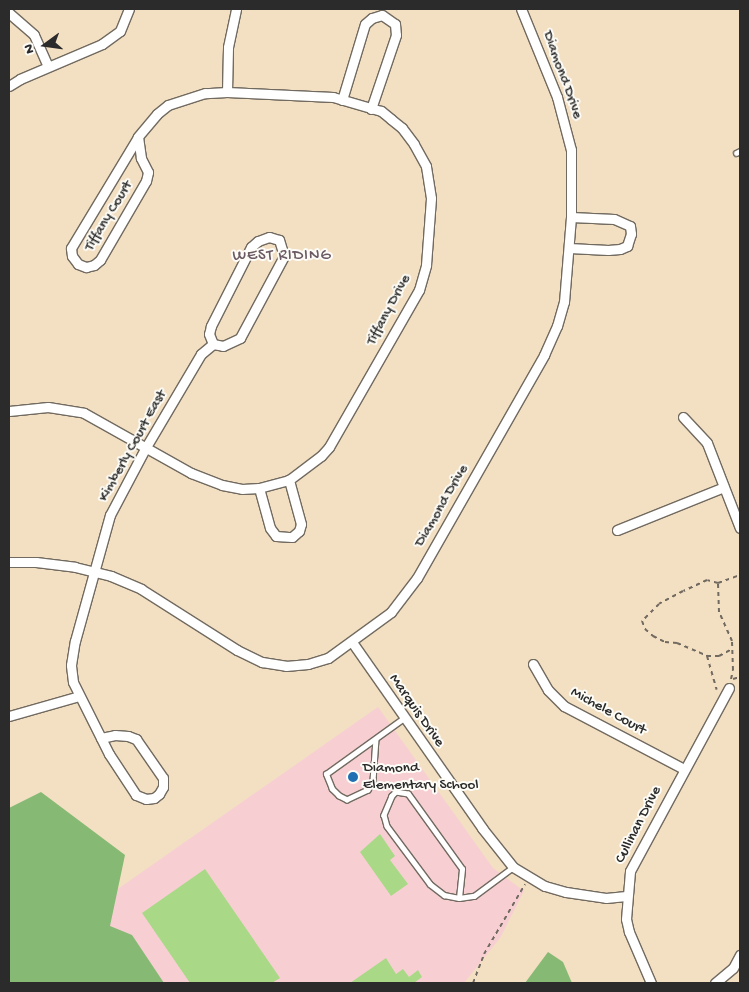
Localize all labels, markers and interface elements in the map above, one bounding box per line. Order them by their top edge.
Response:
north arrow [20,20,70,70]
street label: Diamond Drive [538,29,586,121]
text: N [21,42,39,55]
street label: Tiffany Court [81,178,137,254]
district label: WEST RIDING [231,247,333,267]
street label: Tiffany Drive [363,272,415,348]
street label: Kimberly Court East [95,387,171,505]
street label: Diamond Drive [411,462,473,550]
street label: Marquis Drive [384,671,448,751]
street label: Michele Court [567,684,649,740]
place label: Diamond Elementary School [363,759,479,794]
marker: Diamond Elementary School [347,771,359,783]
street label: Cullinan Drive [612,784,666,866]

